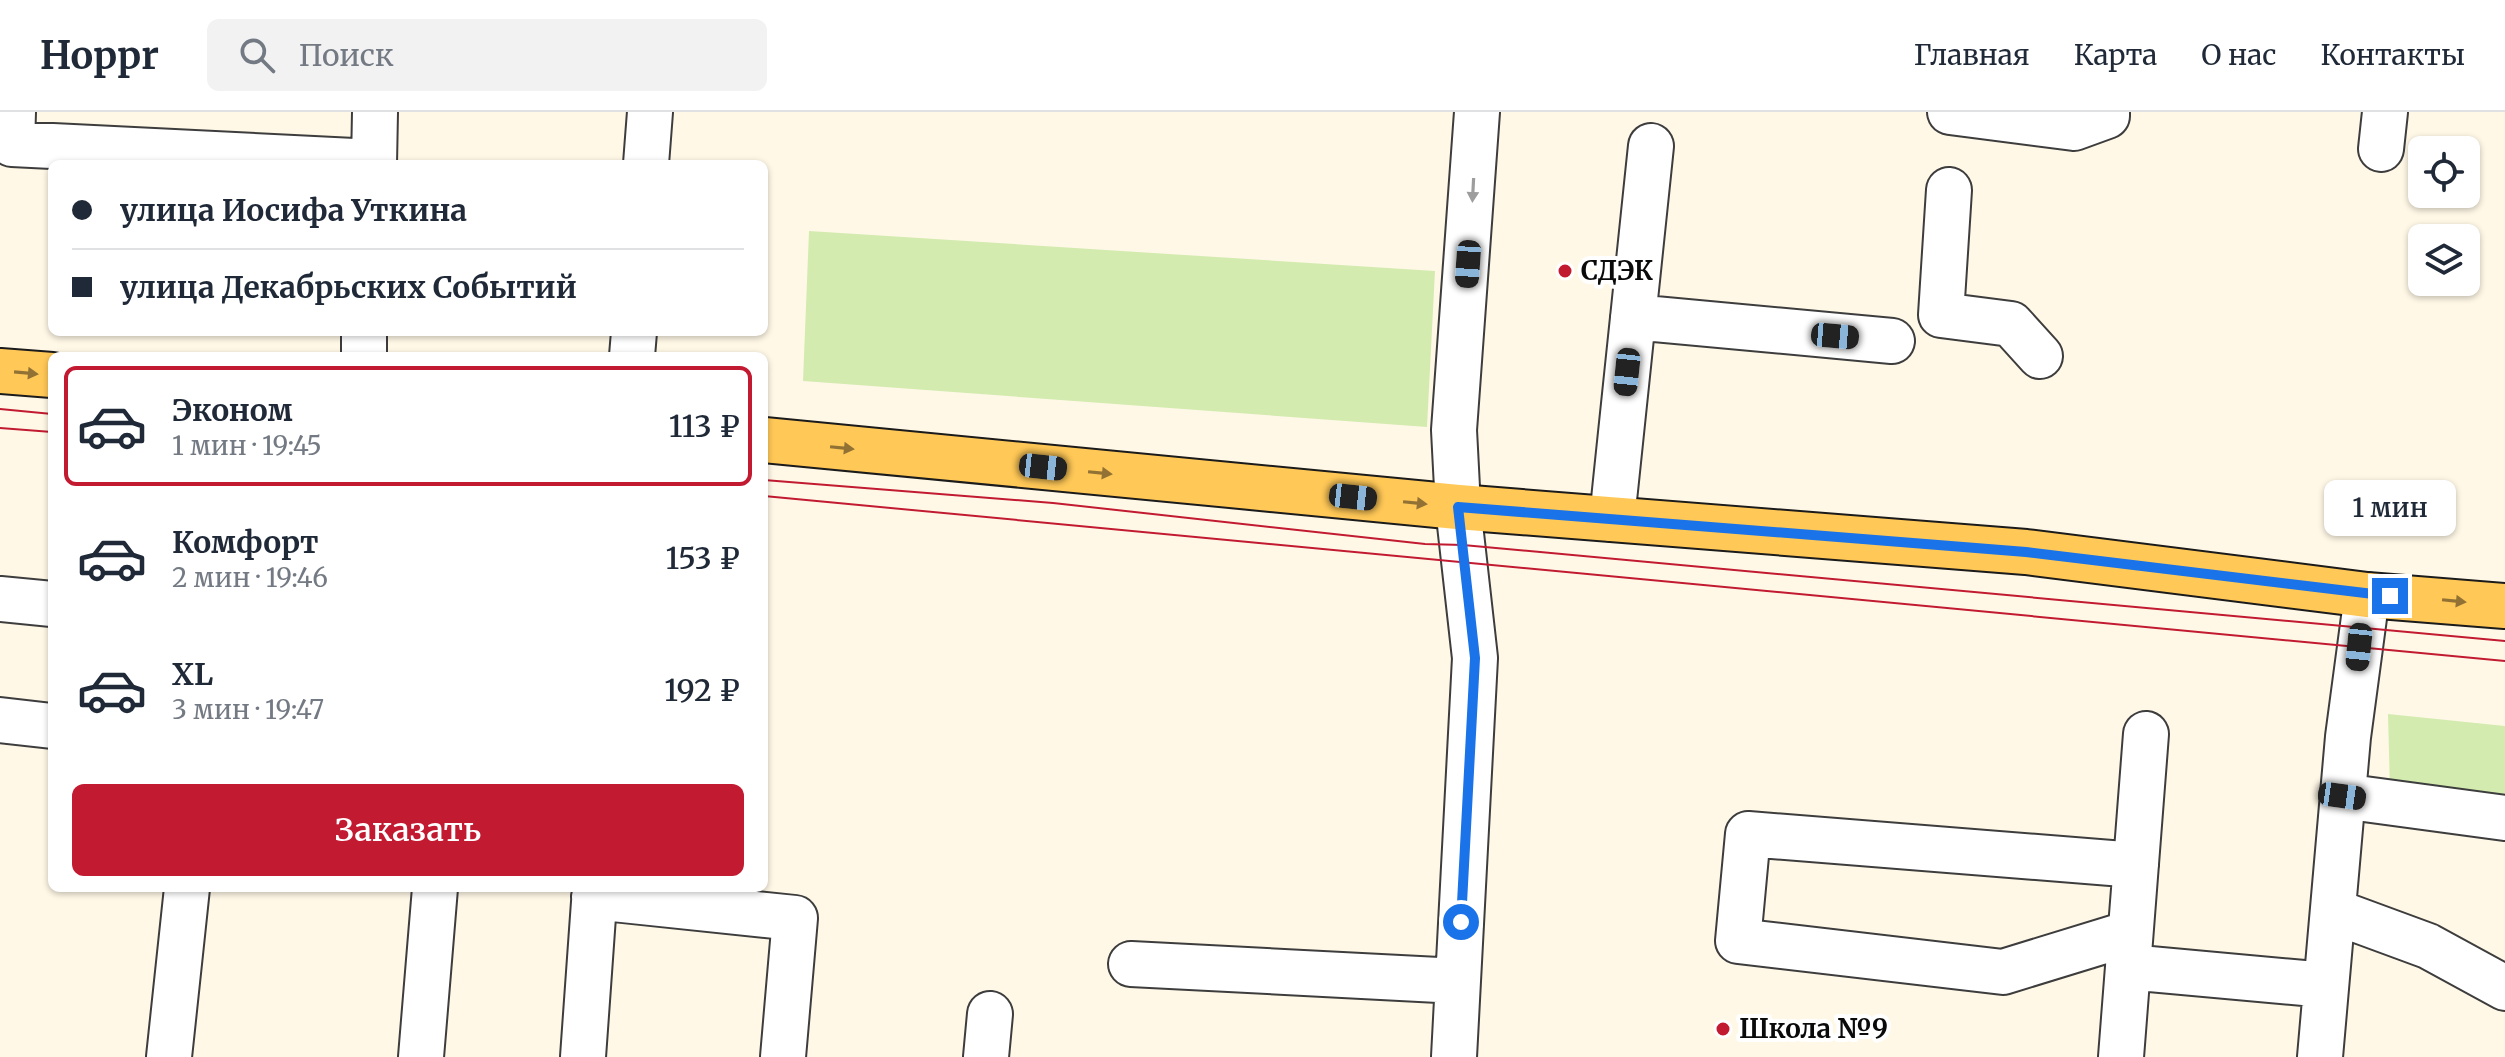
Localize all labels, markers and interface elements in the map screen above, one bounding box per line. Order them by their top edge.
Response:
search box [207,19,767,91]
text: Hoppr [40,32,159,79]
icon: search [235,33,279,77]
text: Поиск [299,36,394,74]
text: Главная [1914,37,2030,73]
text: Карта [2074,37,2157,73]
text: О нас [2201,37,2276,73]
text: Контакты [2320,37,2465,73]
map controls [2408,136,2480,296]
button: locate [2408,136,2480,208]
one-way arrow [1466,178,1479,203]
text: улица Иосифа Уткина [120,191,467,229]
button: layers [2408,224,2480,296]
car [1454,239,1482,289]
place label: СДЭК [1581,254,1653,287]
marker: СДЭК [1556,262,1574,280]
text: улица Декабрьских Событий [120,268,577,306]
car [1810,322,1860,350]
car [1613,347,1641,397]
one-way arrow [14,367,39,380]
icon: car [76,390,148,462]
text: Эконом [172,391,293,429]
text: 113 ₽ [669,407,740,445]
text: 1 мин · 19:45 [172,429,322,462]
one-way arrow [830,441,855,454]
car [1018,453,1068,481]
one-way arrow [1088,466,1113,479]
callout: 1 мин [2324,480,2456,536]
car [1328,483,1378,511]
text: 1 мин [2352,491,2428,524]
one-way arrow [1403,497,1428,510]
icon: car [76,522,148,594]
text: Комфорт [172,523,319,561]
text: 153 ₽ [666,539,740,577]
text: 2 мин · 19:46 [172,561,328,594]
route end [2372,578,2408,614]
one-way arrow [2442,595,2467,608]
car [2345,622,2373,672]
icon: car [76,654,148,726]
text: XL [172,655,213,693]
text: 192 ₽ [664,671,740,709]
text: 3 мин · 19:47 [172,693,324,726]
car [2317,781,2367,811]
button: Заказать [72,784,744,876]
route start [1443,904,1479,940]
place label: Школа №9 [1739,1012,1888,1045]
marker: Школа №9 [1714,1020,1732,1038]

